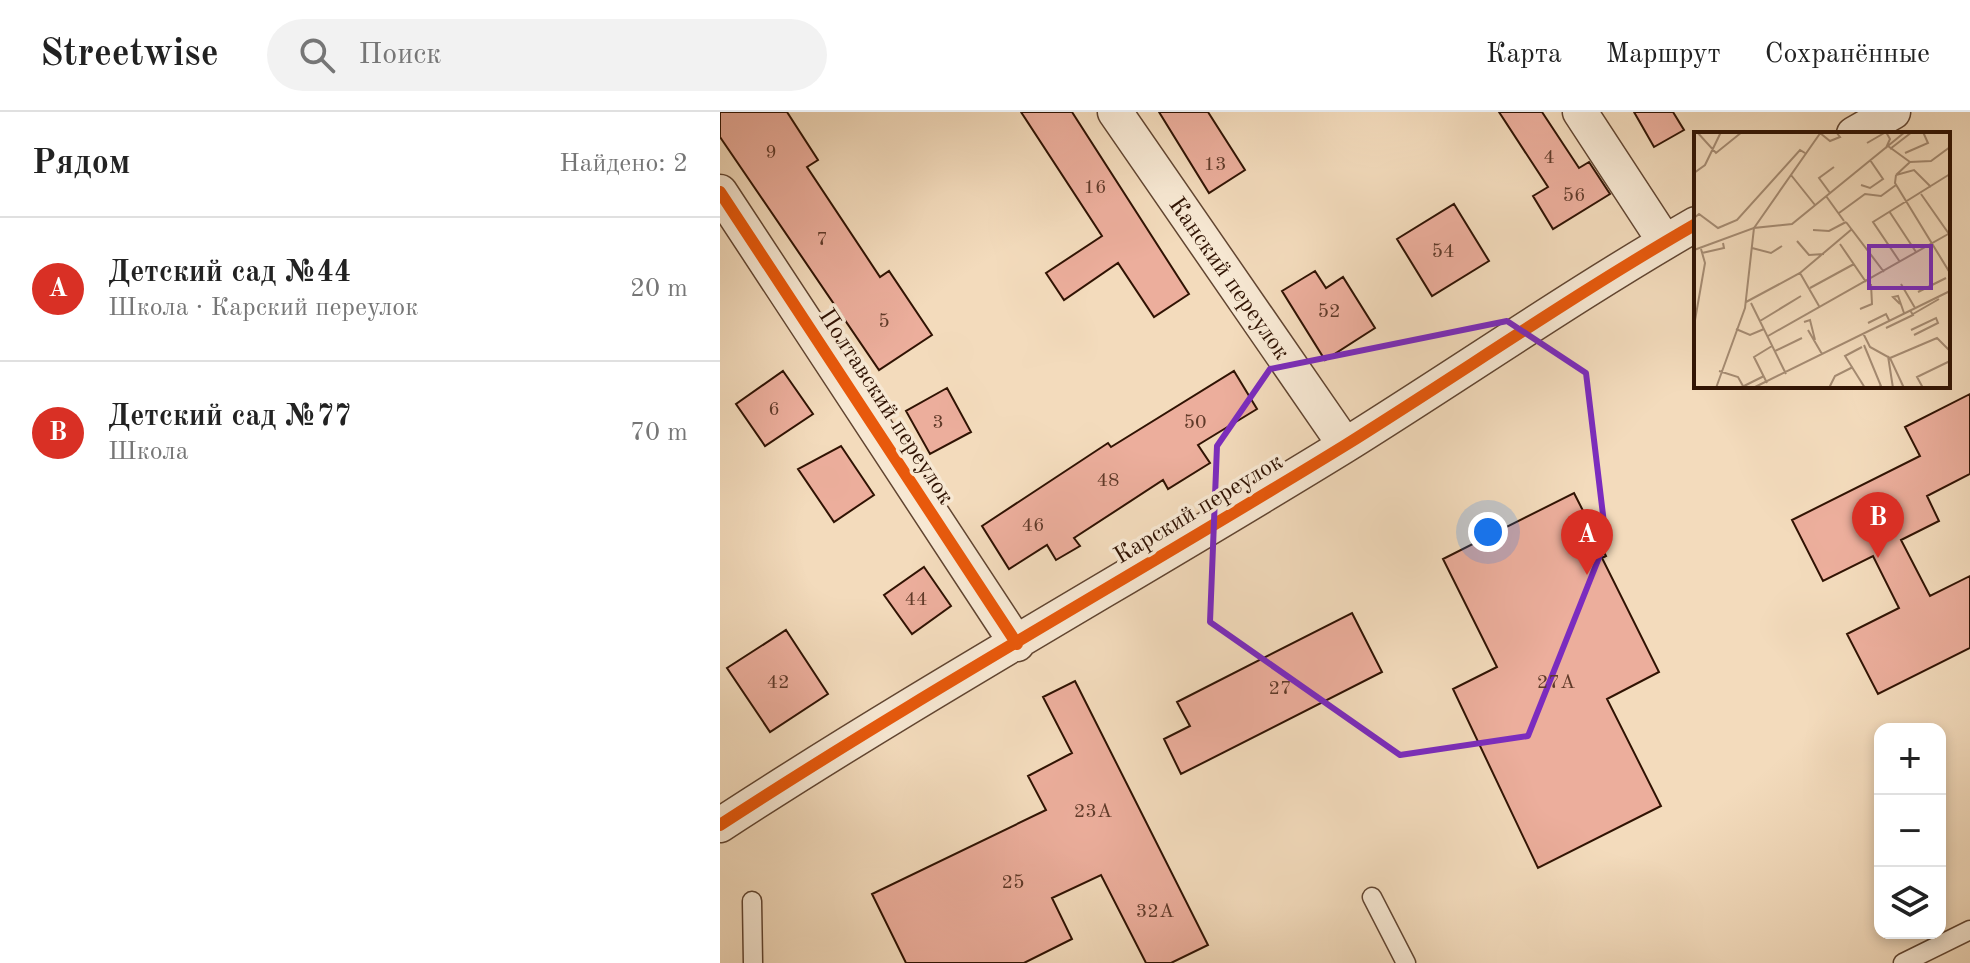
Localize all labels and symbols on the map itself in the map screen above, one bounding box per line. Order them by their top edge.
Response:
inset map [1694,132,1950,388]
house number: 9 [765,143,777,163]
house number: 4 [1543,148,1555,168]
house number: 13 [1203,155,1227,175]
house number: 16 [1083,178,1107,198]
house number: 56 [1562,186,1586,206]
street label: Канский переулок [1163,193,1293,365]
house number: 7 [816,230,828,250]
house number: 54 [1431,242,1455,262]
house number: 52 [1317,302,1341,322]
street label: Полтавский переулок [813,305,957,509]
house number: 5 [878,312,890,332]
house number: 6 [768,400,780,420]
house number: 3 [932,413,944,433]
house number: 50 [1183,413,1207,433]
street label: Карский переулок [1111,450,1287,569]
house number: 48 [1096,471,1120,491]
pin: B [1852,492,1904,558]
pin: A [1561,509,1613,575]
your location [1468,512,1508,552]
house number: 46 [1021,516,1045,536]
house number: 44 [904,590,928,610]
house number: 42 [766,673,790,693]
house number: 27А [1537,673,1575,693]
house number: 27 [1268,679,1292,699]
house number: 23А [1074,802,1112,822]
house number: 25 [1001,873,1025,893]
house number: 32А [1136,902,1174,922]

